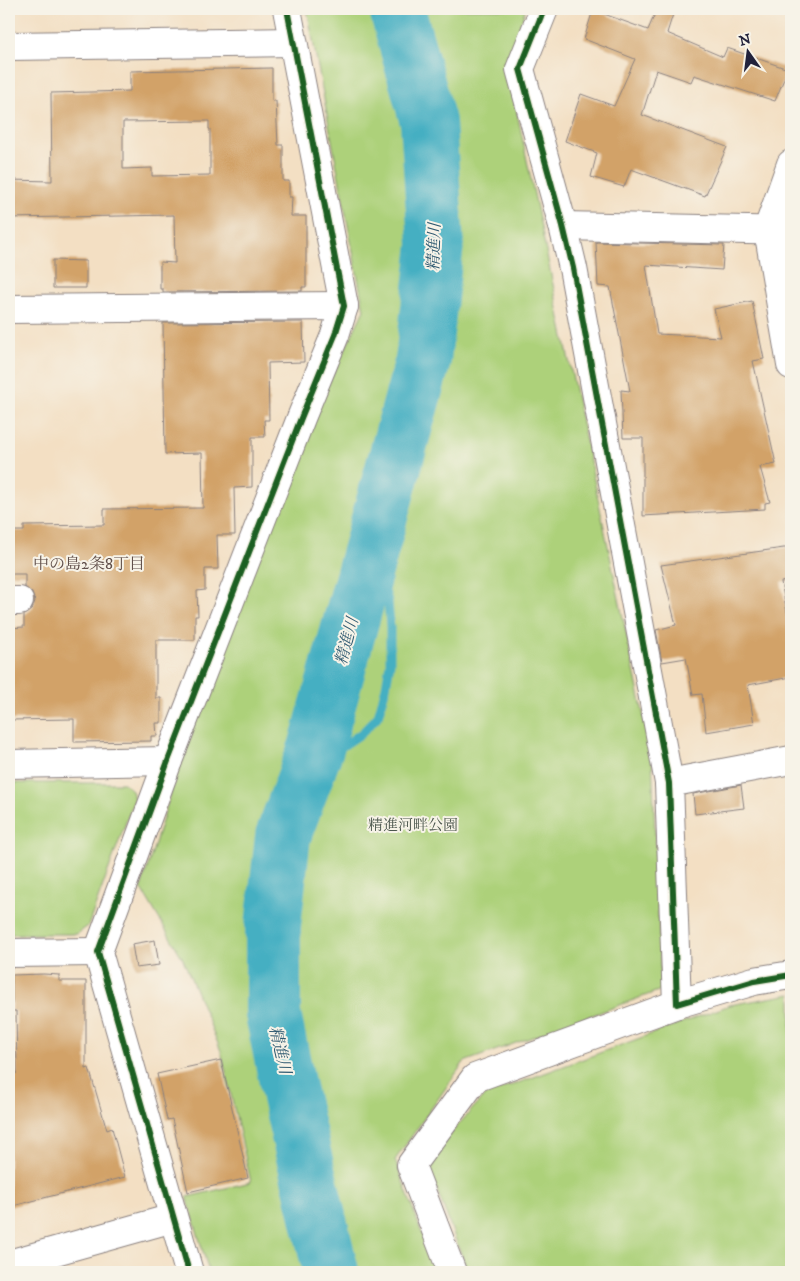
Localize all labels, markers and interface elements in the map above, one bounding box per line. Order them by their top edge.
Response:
north arrow [722,28,772,78]
text: N [737,30,753,50]
water label: 精進川 [423,221,445,271]
district label: 中の島2条8丁目 [33,554,145,574]
water label: 精進川 [331,614,363,667]
park label: 精進河畔公園 [368,816,458,835]
water label: 精進川 [265,1025,296,1078]

